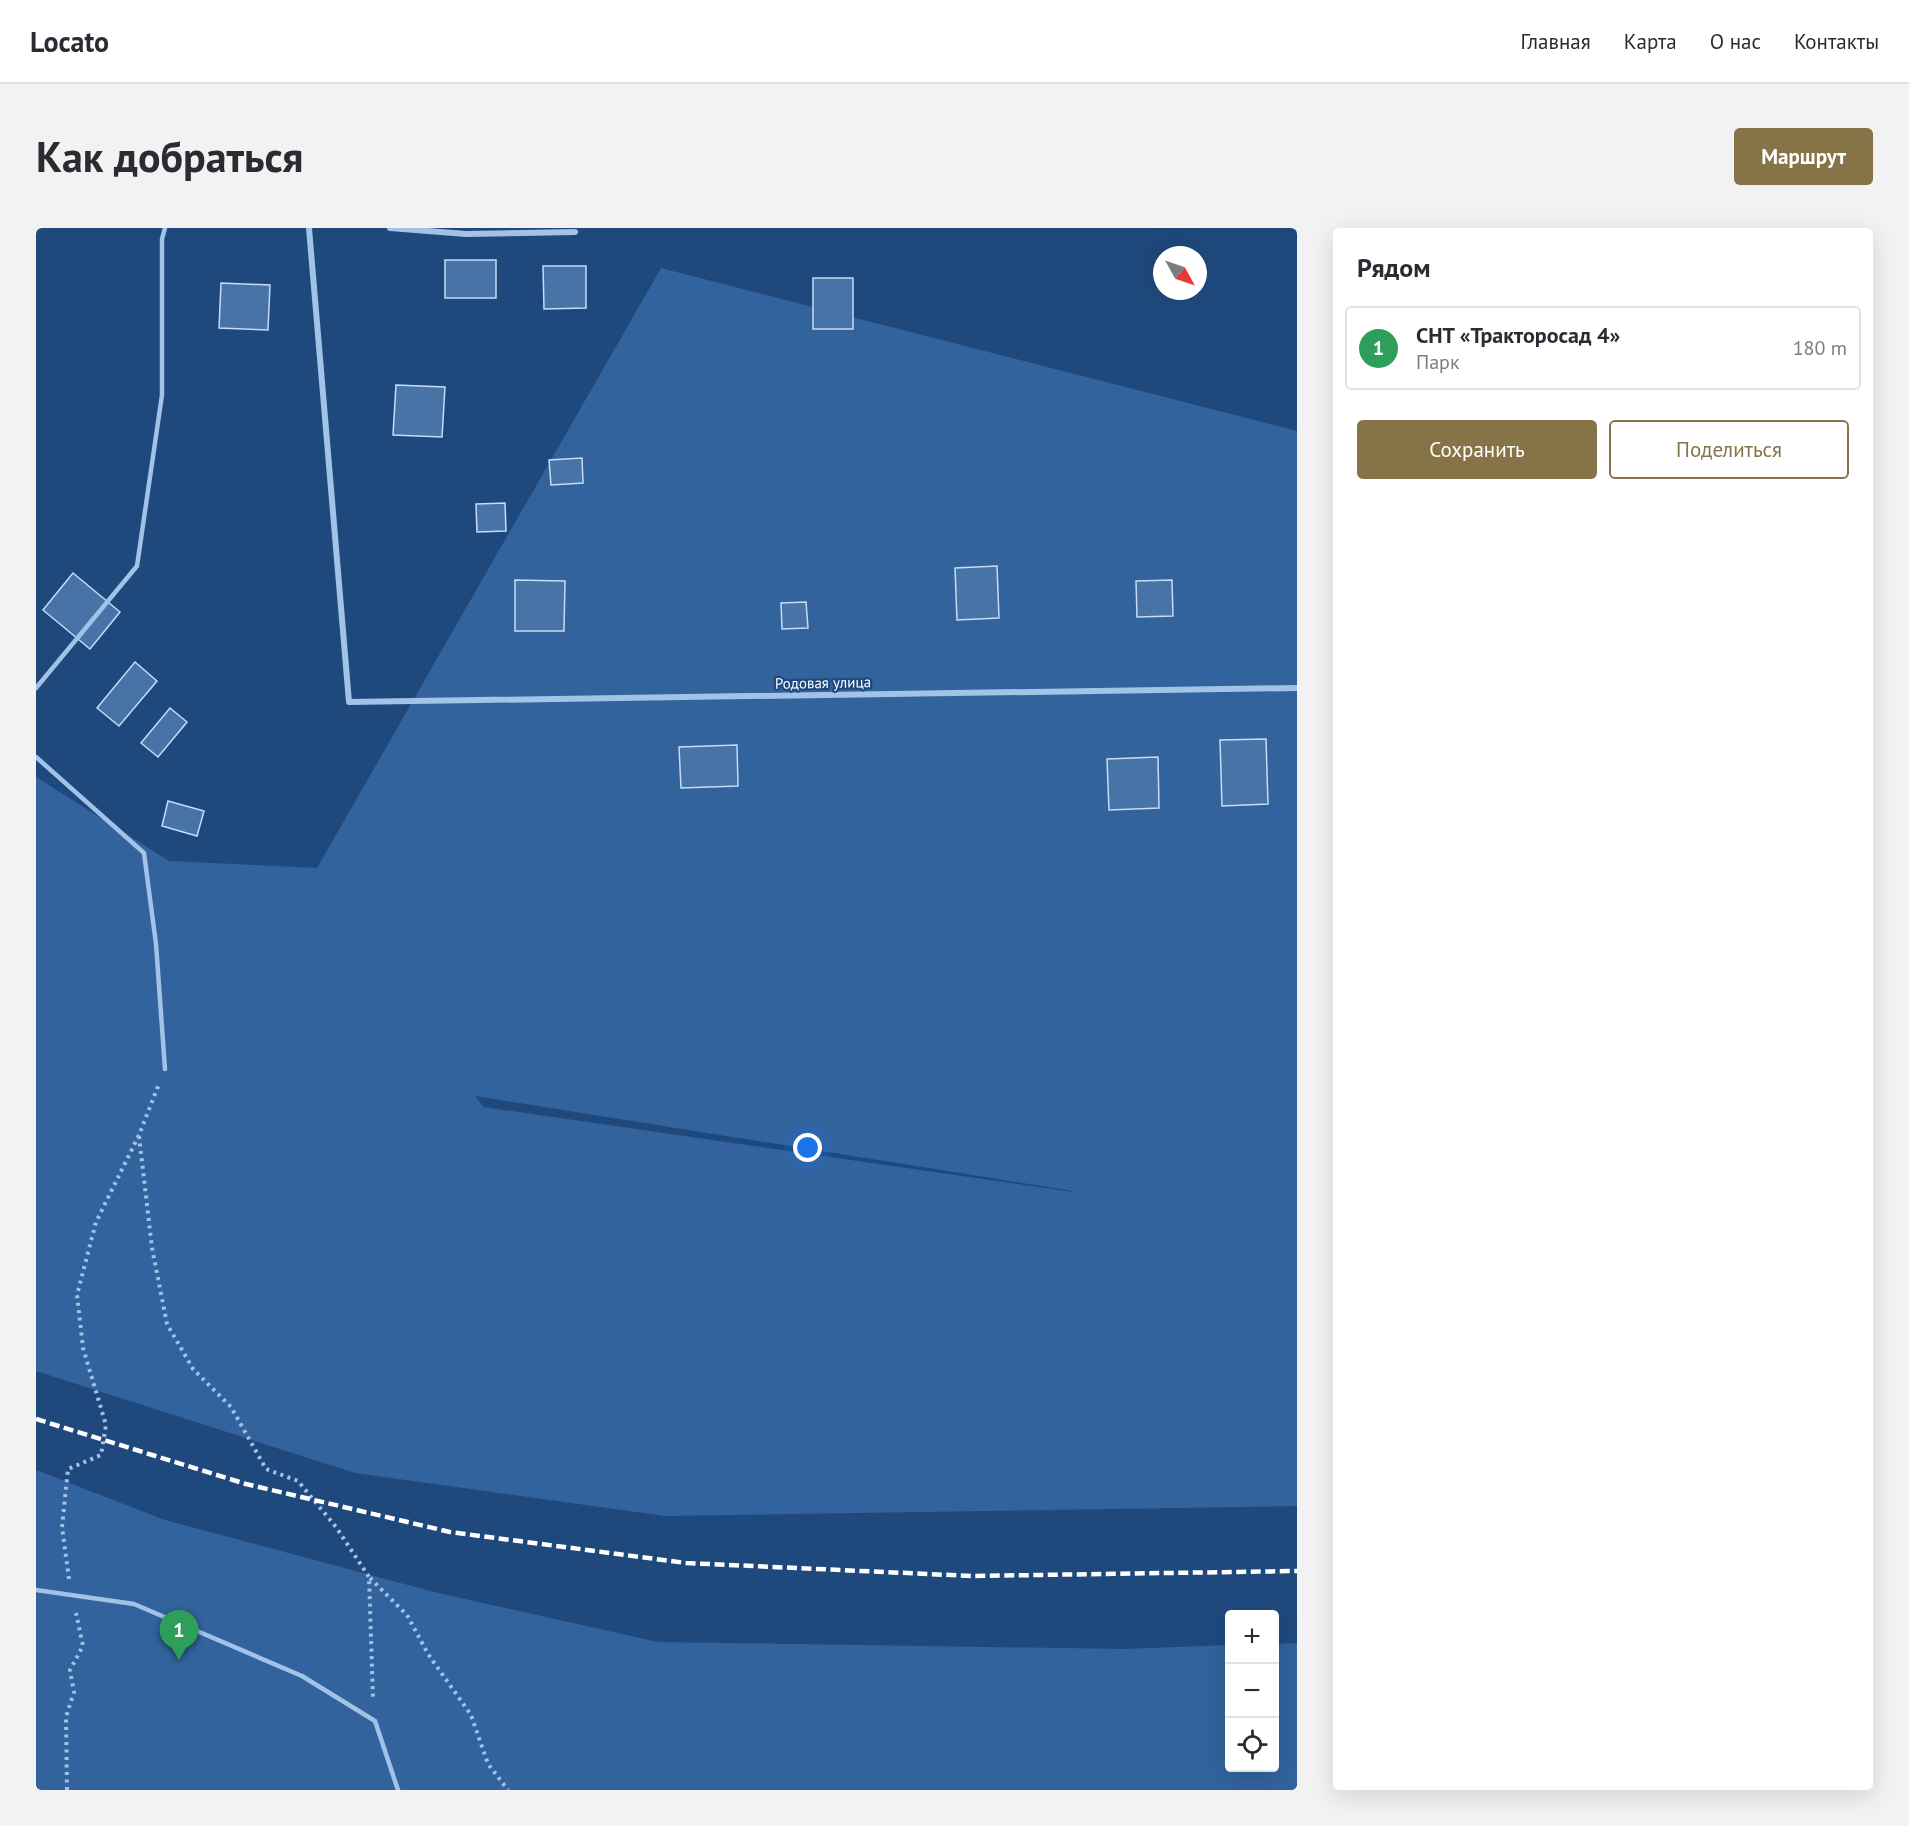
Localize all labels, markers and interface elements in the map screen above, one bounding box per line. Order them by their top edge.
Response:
text: Locato [30,23,109,60]
text: Главная [1520,28,1591,55]
text: Карта [1624,28,1677,55]
text: О нас [1710,28,1761,55]
text: Контакты [1794,28,1879,55]
button: Маршрут [1734,128,1873,185]
text: Как добраться [36,129,303,184]
north arrow [1153,246,1207,300]
text: Рядом [1357,251,1431,284]
text: СНТ «Тракторосад 4» [1416,321,1620,349]
text: 1 [1373,335,1384,361]
text: 180 m [1793,335,1847,361]
text: Парк [1416,349,1459,375]
button: Сохранить [1357,420,1597,479]
button: Поделиться [1609,420,1849,479]
street label: Родовая улица [775,672,871,693]
your location [793,1133,822,1162]
pin: 1 [160,1610,198,1660]
map controls [1225,1610,1279,1772]
button: + [1225,1610,1279,1664]
button: − [1225,1664,1279,1718]
button: locate [1225,1718,1279,1772]

